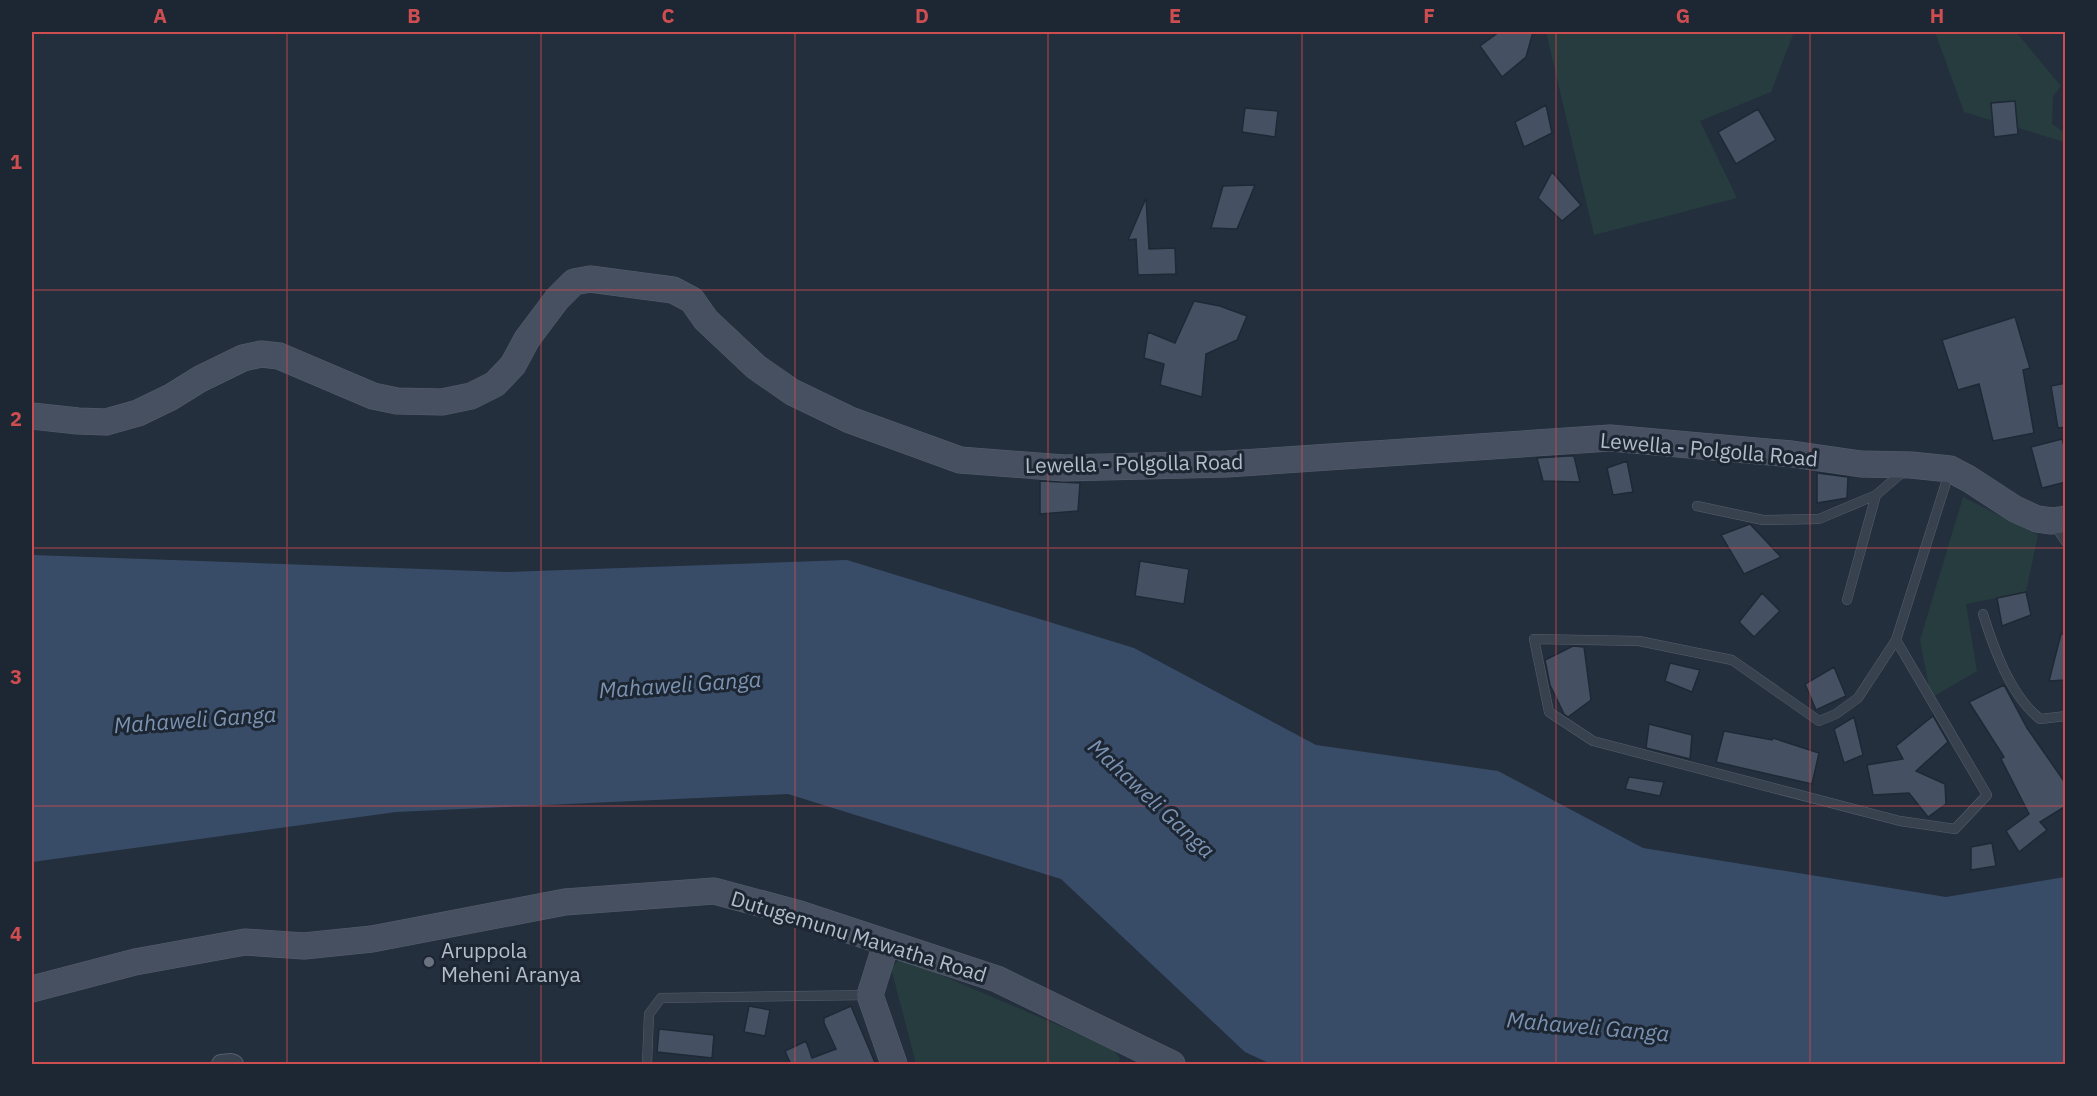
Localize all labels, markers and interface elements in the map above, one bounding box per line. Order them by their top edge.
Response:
text: A [153,2,167,29]
text: B [407,2,421,29]
text: C [661,2,675,29]
text: D [915,2,929,29]
text: E [1169,2,1181,29]
text: F [1423,2,1435,29]
text: G [1676,2,1690,29]
text: H [1930,2,1944,29]
text: 1 [10,148,22,175]
text: 2 [10,405,22,432]
street label: Lewella - Polgolla Road [1599,426,1819,472]
street label: Lewella - Polgolla Road [1025,447,1243,479]
text: 3 [10,663,22,690]
water label: Mahaweli Ganga [598,664,762,704]
water label: Mahaweli Ganga [113,699,277,739]
water label: Mahaweli Ganga [1082,732,1222,864]
street label: Dutugemunu Mawatha Road [728,884,990,988]
text: 4 [10,920,22,947]
place label: Aruppola Meheni Aranya [441,936,581,988]
marker: Aruppola Meheni Aranya [422,955,436,969]
water label: Mahaweli Ganga [1506,1004,1670,1048]

